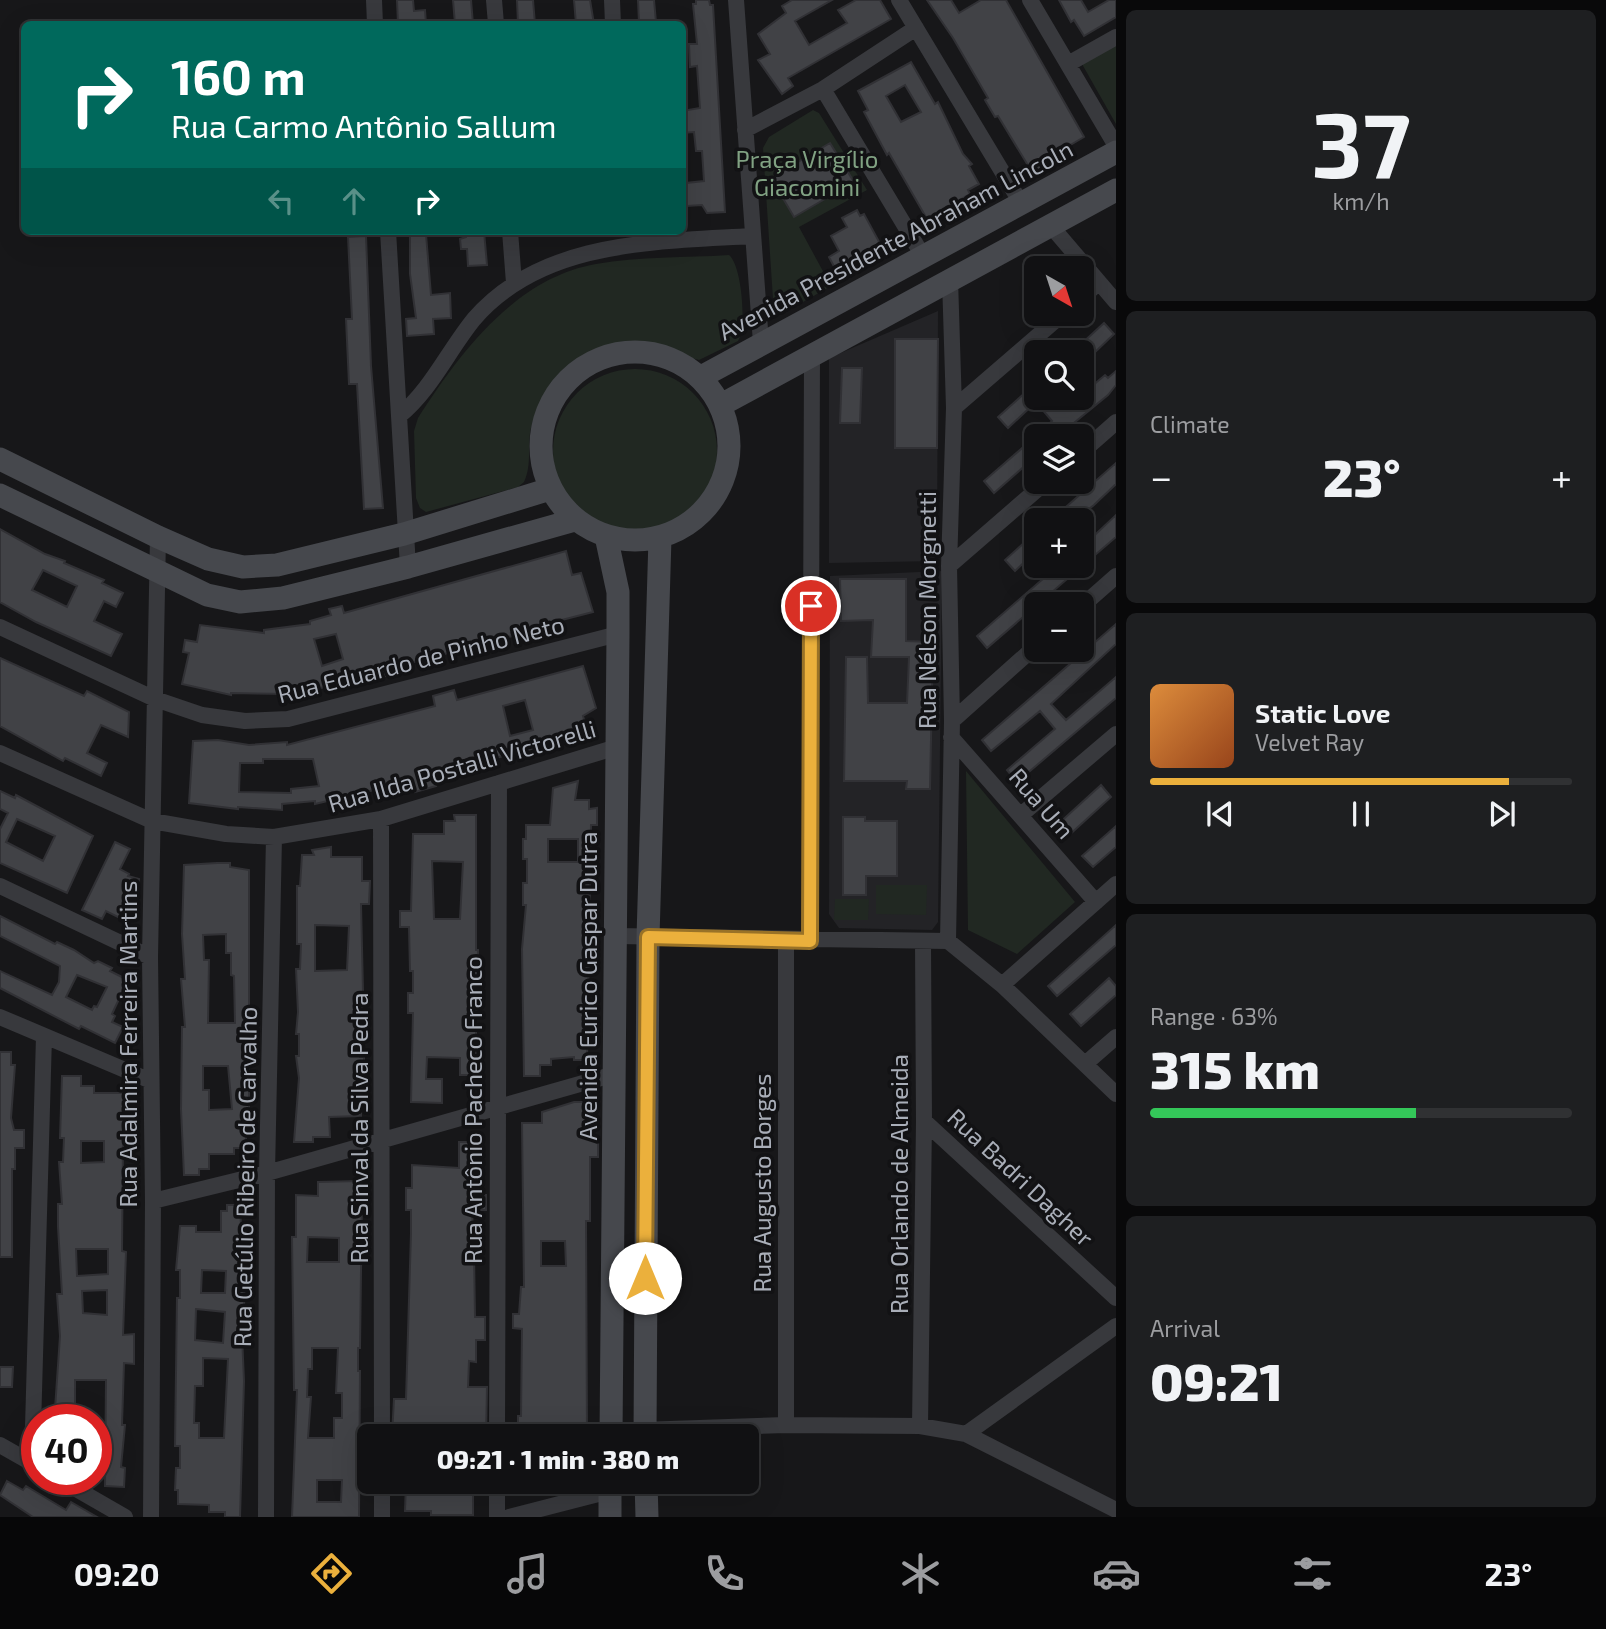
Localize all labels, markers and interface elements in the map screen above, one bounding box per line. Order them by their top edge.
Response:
text: 160 m [171,46,306,105]
icon: right [56,49,147,140]
text: 37 [1311,87,1411,196]
text: Rua Carmo Antônio Sallum [171,106,556,144]
street label: Avenida Presidente Abraham Lincoln [713,134,1078,346]
park label: Praça Virgílio Giacomini [736,144,878,201]
icon: left [262,182,300,220]
icon: ahead [335,182,373,220]
icon: right [408,182,446,220]
text: km/h [1332,187,1390,215]
north arrow [1024,256,1094,326]
map controls [1024,256,1094,662]
button: search [1024,340,1094,410]
text: Climate [1150,410,1230,438]
button: layers [1024,424,1094,494]
text: 23° [1323,445,1401,507]
text: − [1150,453,1172,499]
text: + [1551,453,1572,499]
street label: Rua Nélson Morgnetti [912,491,941,729]
button: + [1024,508,1094,578]
pin [781,576,841,636]
icon: arrive [792,587,830,625]
button: − [1024,592,1094,662]
street label: Rua Eduardo de Pinho Neto [274,609,567,708]
text: Static Love [1255,697,1391,728]
street label: Rua Ilda Postalli Victorelli [324,713,599,818]
text: Velvet Ray [1255,728,1364,756]
street label: Rua Um [1004,762,1081,844]
icon: previous [1201,795,1239,833]
icon: pause [1342,795,1380,833]
icon: next [1483,795,1521,833]
street label: Avenida Eurico Gaspar Dutra [573,832,602,1140]
street label: Rua Adalmira Ferreira Martins [113,880,142,1208]
street label: Rua Antônio Pacheco Franco [458,956,487,1264]
street label: Rua Sinval da Silva Pedra [344,993,373,1263]
text: Range · 63% [1150,1002,1278,1030]
street label: Rua Getúlio Ribeiro de Carvalho [227,1007,262,1347]
text: 315 km [1150,1037,1320,1099]
street label: Rua Orlando de Almeida [884,1054,913,1314]
street label: Rua Augusto Borges [747,1074,776,1292]
street label: Rua Badri Dagher [942,1102,1100,1252]
position arrow [608,1241,682,1315]
text: Arrival [1150,1314,1220,1342]
text: 09:21 [1150,1349,1283,1411]
speed limit sign: 40 [21,1404,112,1495]
text: 09:21 · 1 min · 380 m [437,1443,679,1474]
icon: directions [307,1549,356,1598]
icon: music [503,1549,552,1598]
icon: phone [700,1549,749,1598]
icon: climate [896,1549,945,1598]
icon: car [1092,1549,1141,1598]
icon: filters [1288,1549,1337,1598]
text: 09:20 [74,1554,160,1592]
text: 23° [1485,1554,1532,1592]

